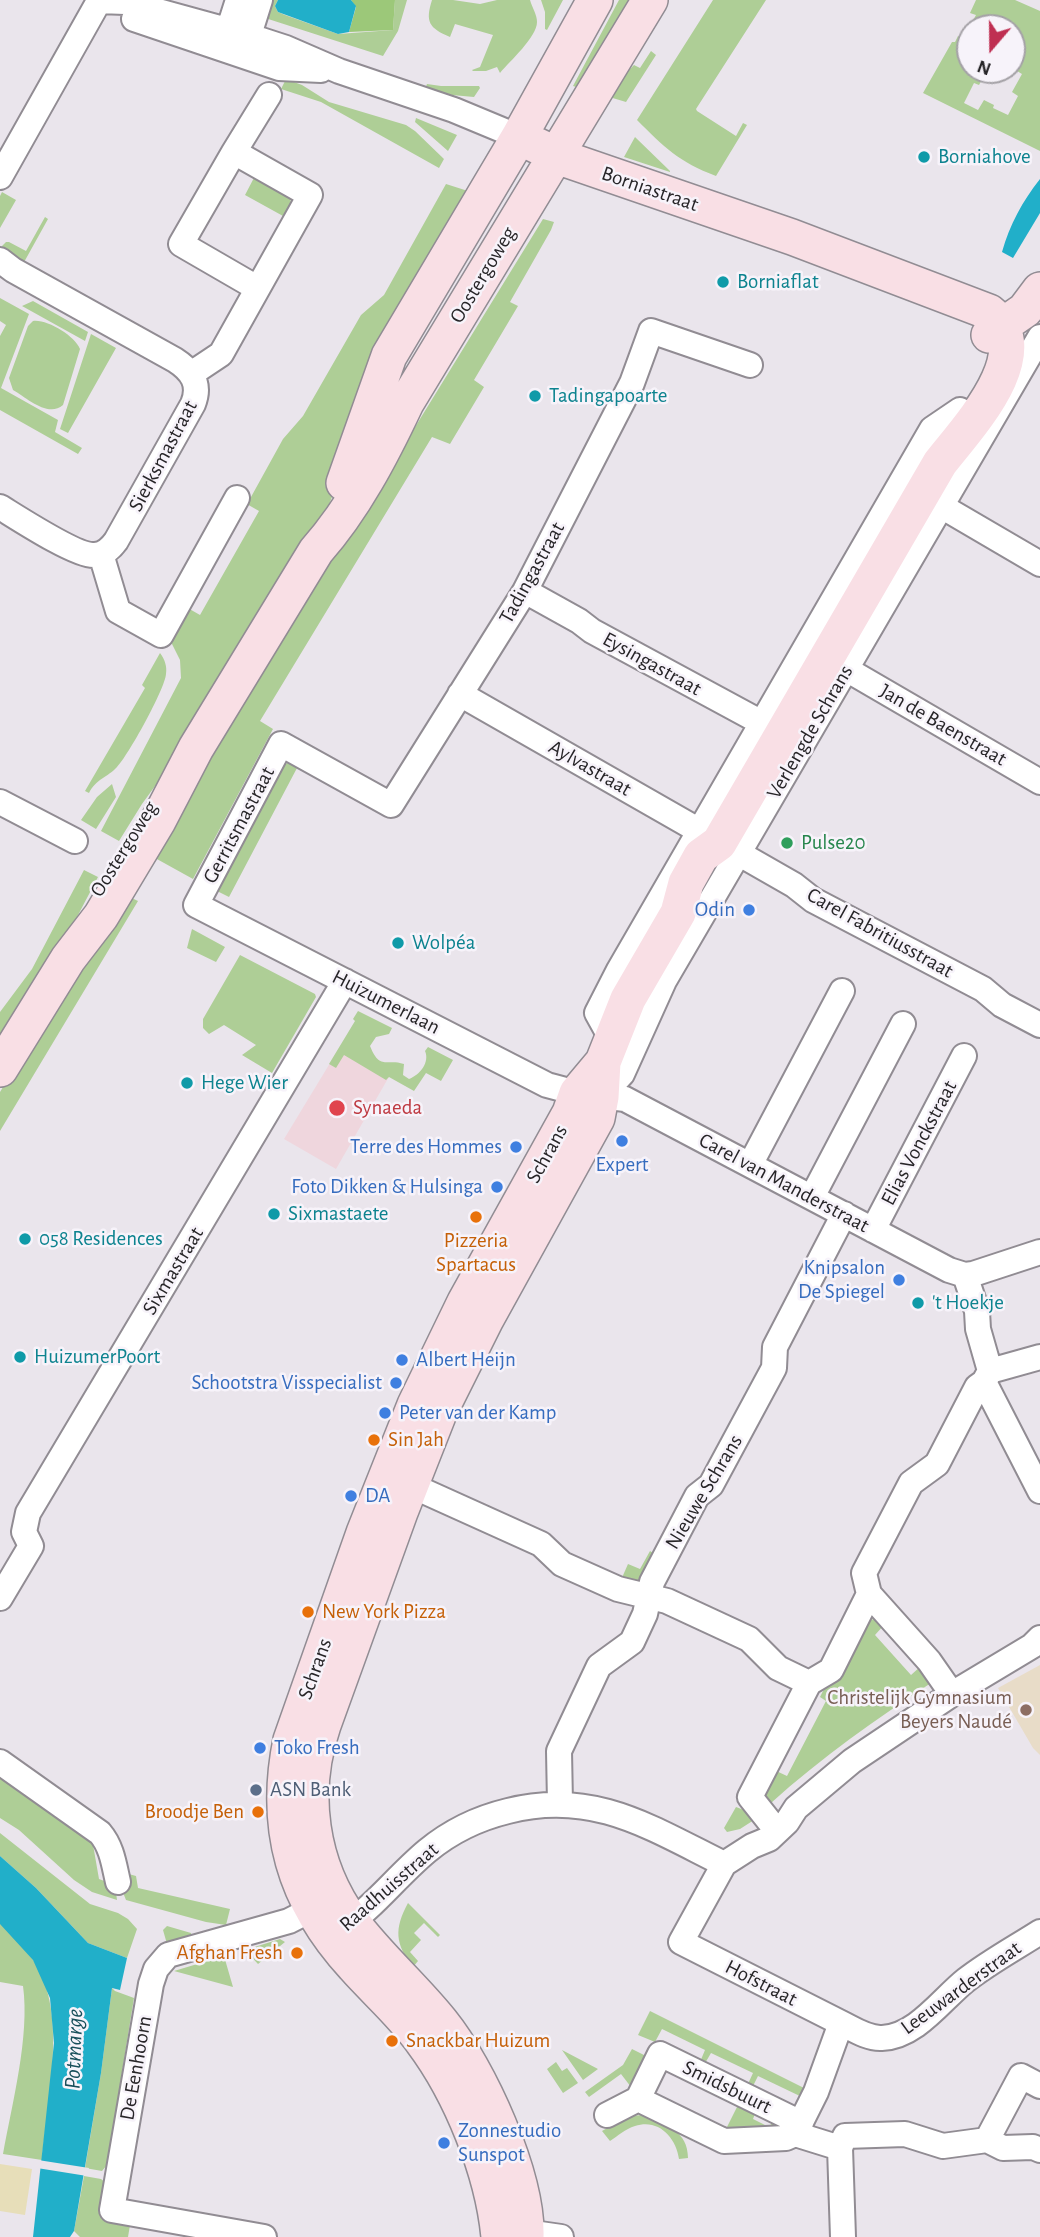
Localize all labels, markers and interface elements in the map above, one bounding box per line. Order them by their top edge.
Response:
north arrow [956,14,1026,84]
text: N [975,56,994,79]
place label: Borniahove [938,144,1031,170]
marker: Borniahove [916,149,932,165]
street label: Borniastraat [598,161,702,217]
street label: Oostergoweg [444,222,522,328]
place label: Borniaflat [737,269,819,295]
marker: Borniaflat [715,274,731,290]
place label: Tadingapoarte [549,383,667,409]
marker: Tadingapoarte [527,388,543,404]
street label: Sierksmastraat [123,396,203,516]
street label: Tadingastraat [494,518,570,628]
street label: Eysingastraat [598,627,706,701]
street label: Verlengde Schrans [762,661,858,803]
street label: Jan de Baenstraat [875,678,1011,772]
street label: Aylvastraat [544,734,636,802]
street label: Gerritsmastraat [198,762,280,888]
street label: Oostergoweg [85,796,163,902]
place label: Pulse20 [801,830,866,856]
marker: Pulse20 [779,835,795,851]
street label: Carel Fabritiusstraat [802,882,958,984]
place label: Odin [695,897,735,923]
marker: Odin [741,902,757,918]
place label: Wolpéa [412,930,475,956]
marker: Wolpéa [390,935,406,951]
street label: Huizumerlaan [328,964,444,1040]
place label: Hege Wier [201,1070,288,1096]
marker: Hege Wier [179,1075,195,1091]
street label: Elias Vonckstraat [875,1076,963,1210]
place label: Synaeda [353,1095,422,1121]
marker: Synaeda [327,1098,347,1118]
street label: Schrans [521,1120,573,1188]
street label: Carel van Manderstraat [695,1128,873,1238]
marker: Expert [614,1133,630,1149]
place label: Terre des Hommes [350,1134,502,1160]
marker: Terre des Hommes [508,1139,524,1155]
place label: Expert [595,1152,649,1178]
place label: Foto Dikken & Hulsinga [291,1174,483,1200]
marker: Foto Dikken & Hulsinga [489,1179,505,1195]
place label: Sixmastaete [288,1201,389,1227]
marker: Sixmastaete [266,1206,282,1222]
marker: Pizzeria Spartacus [468,1209,484,1225]
street label: Sixmastraat [137,1223,209,1319]
place label: 058 Residences [39,1226,163,1252]
place label: Pizzeria Spartacus [436,1228,516,1278]
marker: 058 Residences [17,1231,33,1247]
place label: Knipsalon De Spiegel [798,1255,885,1305]
marker: Knipsalon De Spiegel [891,1272,907,1288]
place label: 't Hoekje [932,1290,1004,1316]
marker: 't Hoekje [910,1295,926,1311]
place label: HuizumerPoort [34,1344,160,1370]
place label: Albert Heijn [416,1347,516,1373]
marker: HuizumerPoort [12,1349,28,1365]
marker: Albert Heijn [394,1352,410,1368]
place label: Schootstra Visspecialist [192,1370,382,1396]
marker: Schootstra Visspecialist [388,1375,404,1391]
place label: Peter van der Kamp [399,1400,556,1426]
marker: Peter van der Kamp [377,1405,393,1421]
place label: Sin Jah [388,1427,444,1453]
street label: Nieuwe Schrans [660,1430,748,1554]
marker: Sin Jah [366,1432,382,1448]
place label: DA [365,1483,390,1509]
marker: DA [343,1488,359,1504]
place label: New York Pizza [322,1599,446,1625]
marker: New York Pizza [300,1604,316,1620]
street label: Schrans [292,1635,338,1703]
place label: Christelijk Gymnasium Beyers Naudé [827,1685,1012,1735]
marker: Christelijk Gymnasium Beyers Naudé [1018,1702,1034,1718]
place label: Toko Fresh [274,1735,360,1761]
marker: Toko Fresh [252,1740,268,1756]
place label: ASN Bank [270,1777,351,1803]
marker: ASN Bank [248,1782,264,1798]
place label: Broodje Ben [144,1799,244,1825]
marker: Broodje Ben [250,1804,266,1820]
street label: Raadhuisstraat [334,1837,444,1937]
street label: Leeuwarderstraat [896,1936,1026,2040]
place label: Afghan Fresh [177,1940,283,1966]
marker: Afghan Fresh [289,1945,305,1961]
street label: Hofstraat [721,1954,801,2012]
water label: Potmarge [59,2008,89,2090]
street label: De Eenhoorn [114,2014,158,2122]
place label: Snackbar Huizum [406,2028,550,2054]
marker: Snackbar Huizum [384,2033,400,2049]
street label: Smidsbuurt [678,2055,776,2119]
place label: Zonnestudio Sunspot [458,2118,561,2168]
marker: Zonnestudio Sunspot [436,2135,452,2151]

